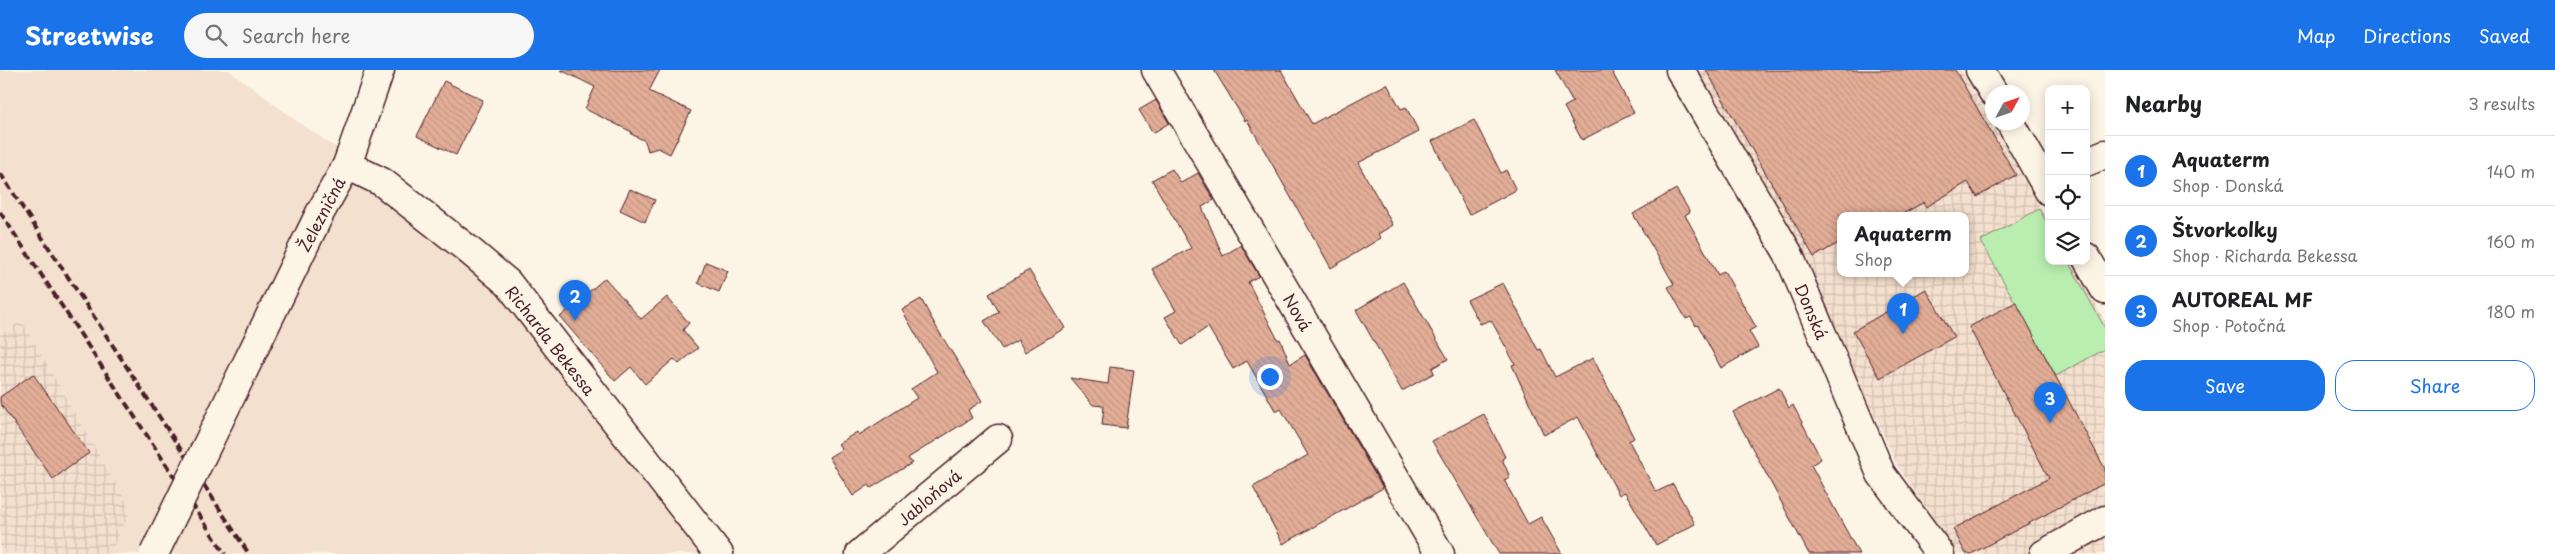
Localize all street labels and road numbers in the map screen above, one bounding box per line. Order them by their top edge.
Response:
street label: Železničná [291,172,351,256]
street label: Donská [1789,279,1835,343]
street label: Richarda Bekessa [500,280,602,400]
street label: Nová [1278,289,1318,335]
street label: Jabloňová [892,463,966,531]

